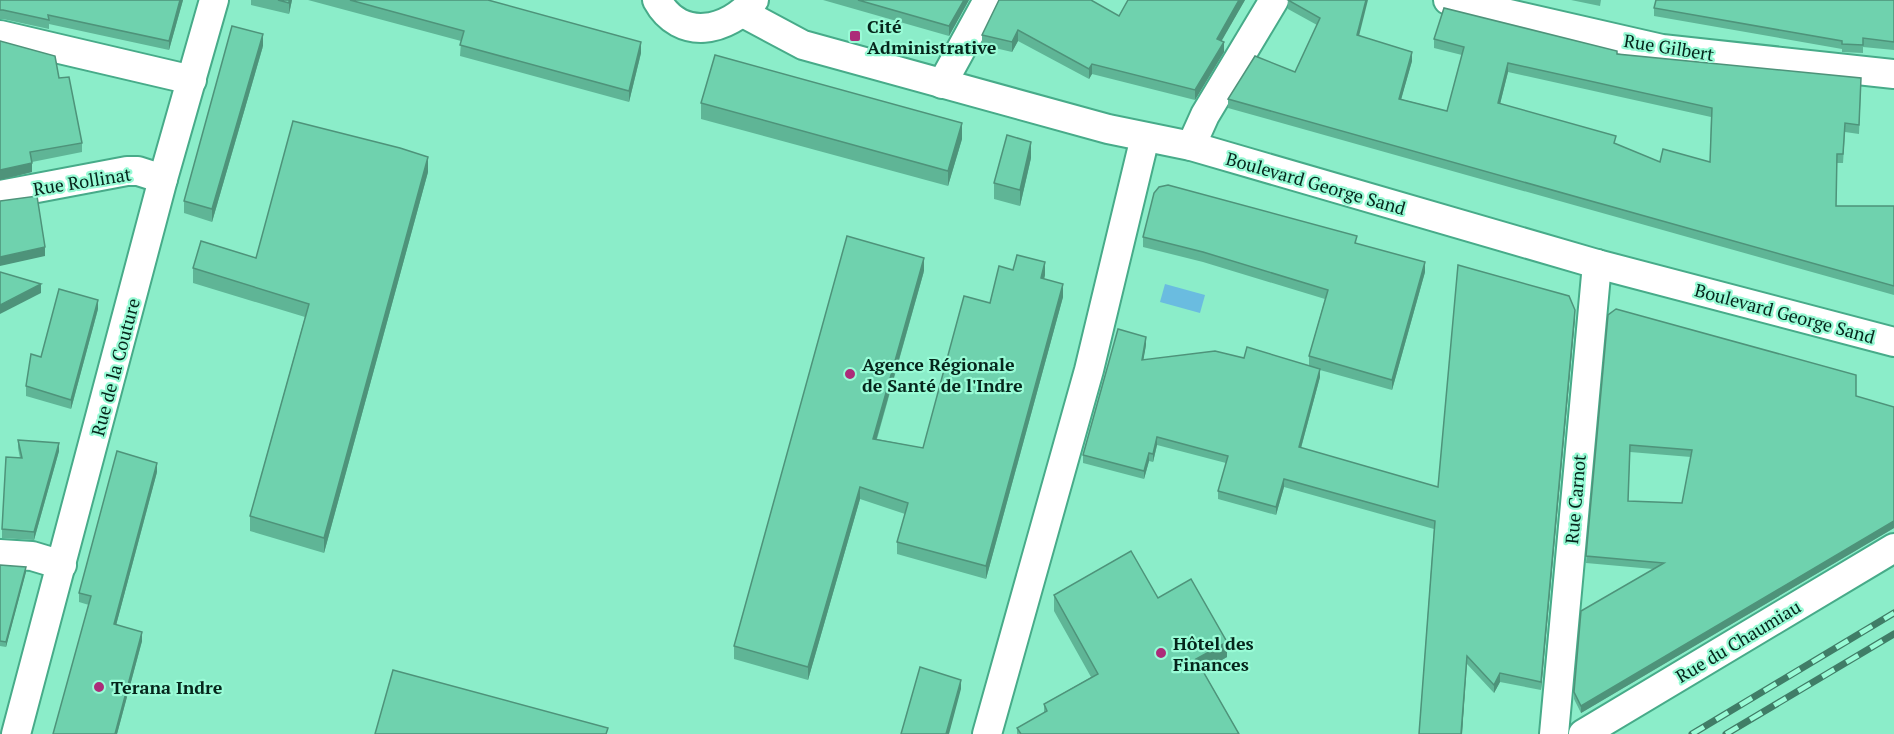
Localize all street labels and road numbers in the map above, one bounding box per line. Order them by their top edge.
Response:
street label: Rue Gilbert [1622,28,1716,66]
street label: Boulevard George Sand [1223,146,1409,220]
street label: Rue Rollinat [31,161,133,201]
street label: Boulevard George Sand [1692,277,1878,349]
street label: Rue de la Couture [85,295,145,439]
street label: Rue Carnot [1559,453,1591,545]
street label: Rue du Chaumiau [1671,594,1805,688]

